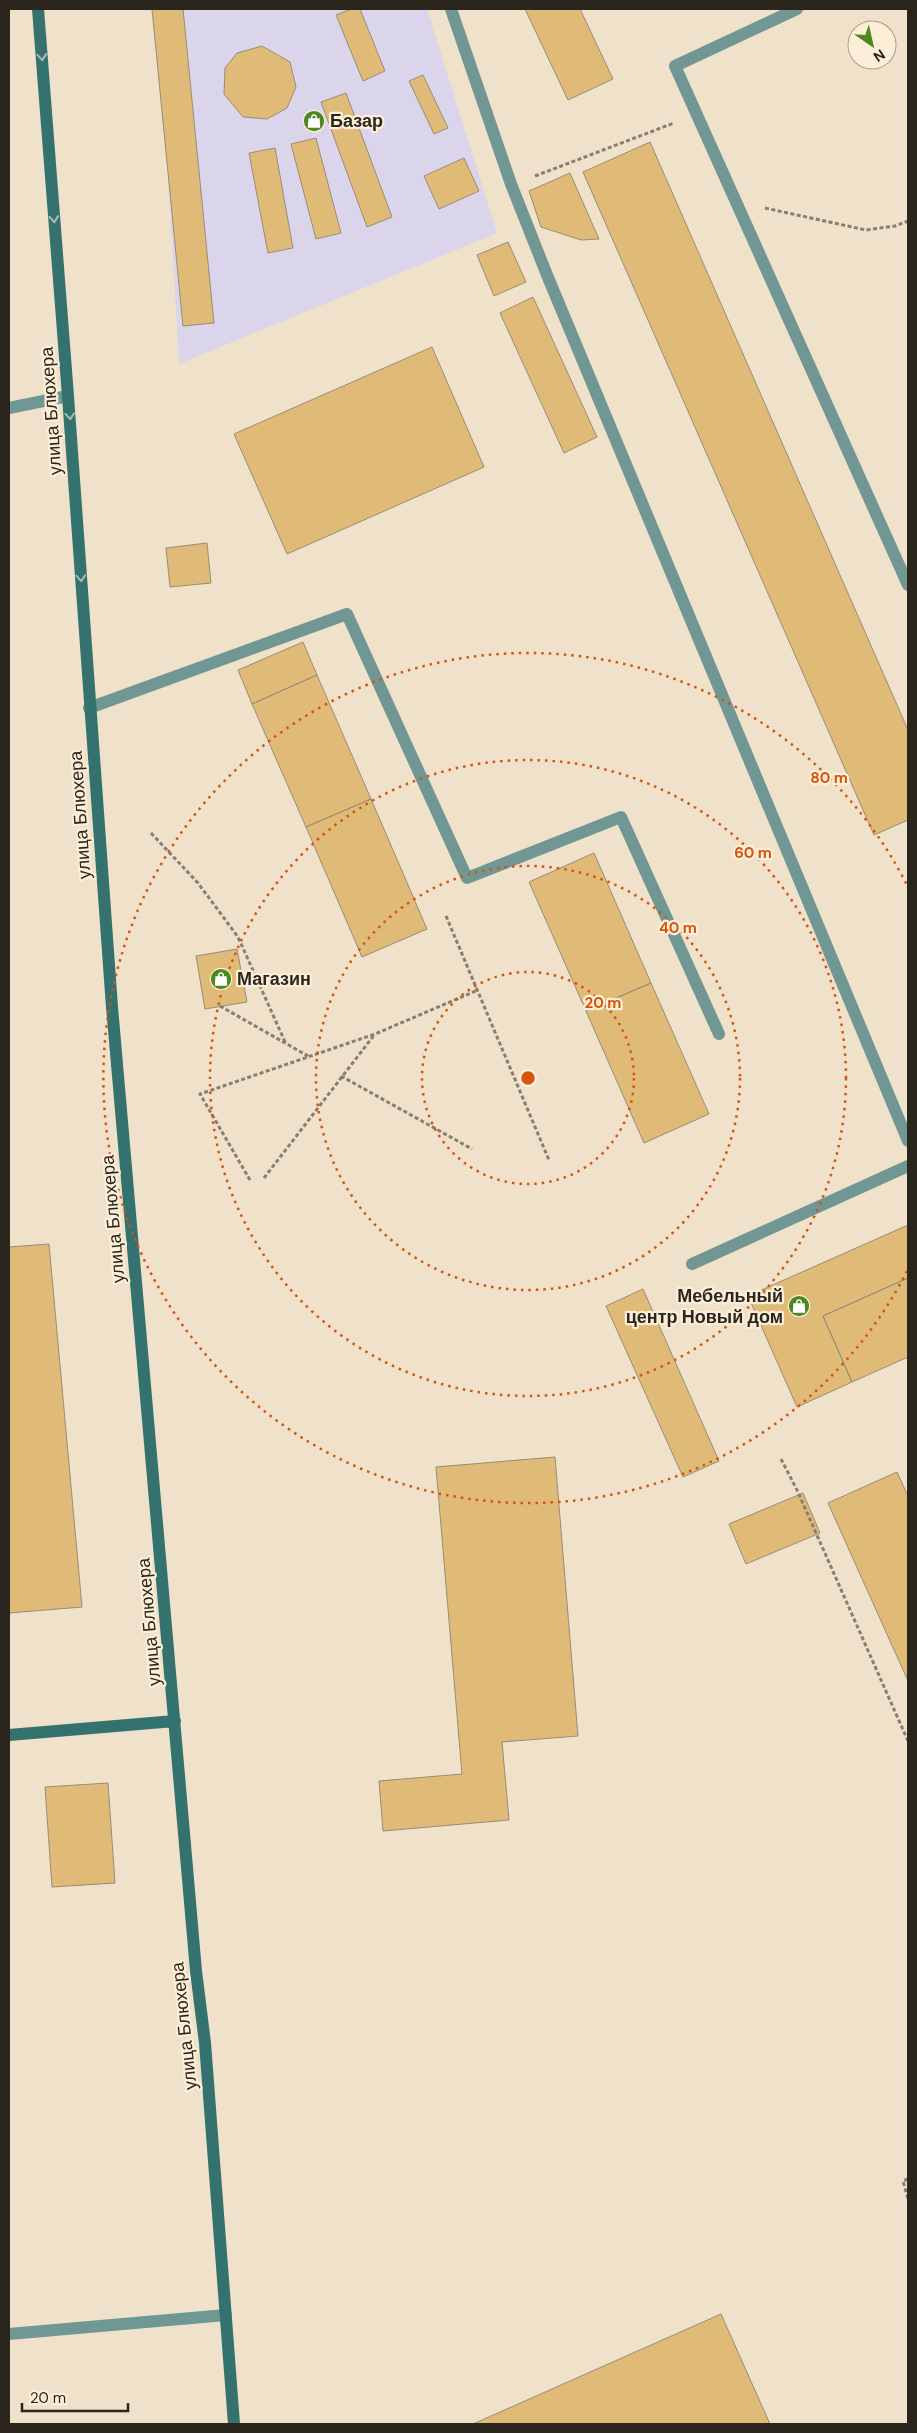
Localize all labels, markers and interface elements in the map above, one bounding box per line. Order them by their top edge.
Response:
north arrow [847,20,897,70]
text: N [870,45,889,66]
one-way arrow [36,54,47,62]
shop icon: Базар [302,109,326,133]
place label: Базар [330,109,383,133]
one-way arrow [49,216,60,224]
street label: улица Блюхера [34,345,67,476]
one-way arrow [64,413,75,421]
one-way arrow [75,575,86,583]
street label: улица Блюхера [63,749,96,880]
text: 80 m [810,768,848,788]
text: 60 m [734,843,772,863]
text: 40 m [659,918,697,938]
shop icon: Магазин [209,967,233,991]
place label: Магазин [237,967,311,991]
text: 20 m [585,993,621,1013]
centre of rings [519,1069,537,1087]
street label: улица Блюхера [95,1153,131,1284]
place label: Мебельный центр Новый дом [626,1284,783,1329]
shop icon: Мебельный центр Новый дом [787,1294,811,1318]
street label: улица Блюхера [131,1556,167,1687]
street label: улица Блюхера [165,1960,203,2091]
scale bar [22,2380,129,2412]
text: 20 m [30,2388,66,2408]

